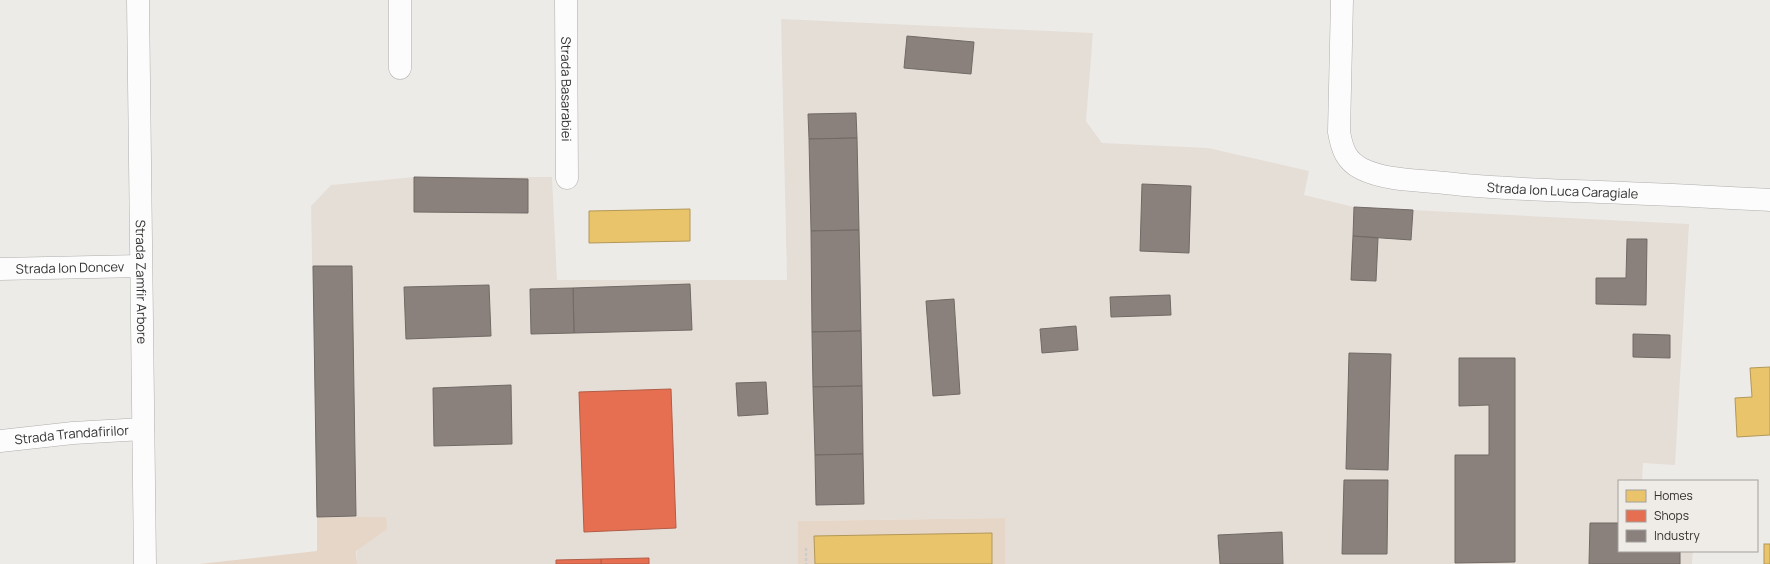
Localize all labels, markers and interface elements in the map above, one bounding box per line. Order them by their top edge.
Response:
street label: Strada Basarabiei [557,37,576,141]
street label: Strada Ion Luca Caragiale [1486,178,1639,203]
street label: Strada Zamfir Arbore [132,220,151,345]
street label: Strada Ion Doncev [15,257,125,278]
street label: Strada Trandafirilor [13,421,130,448]
legend [1618,480,1758,552]
text: Homes [1654,487,1693,504]
text: Shops [1654,507,1689,524]
text: Industry [1654,527,1700,544]

